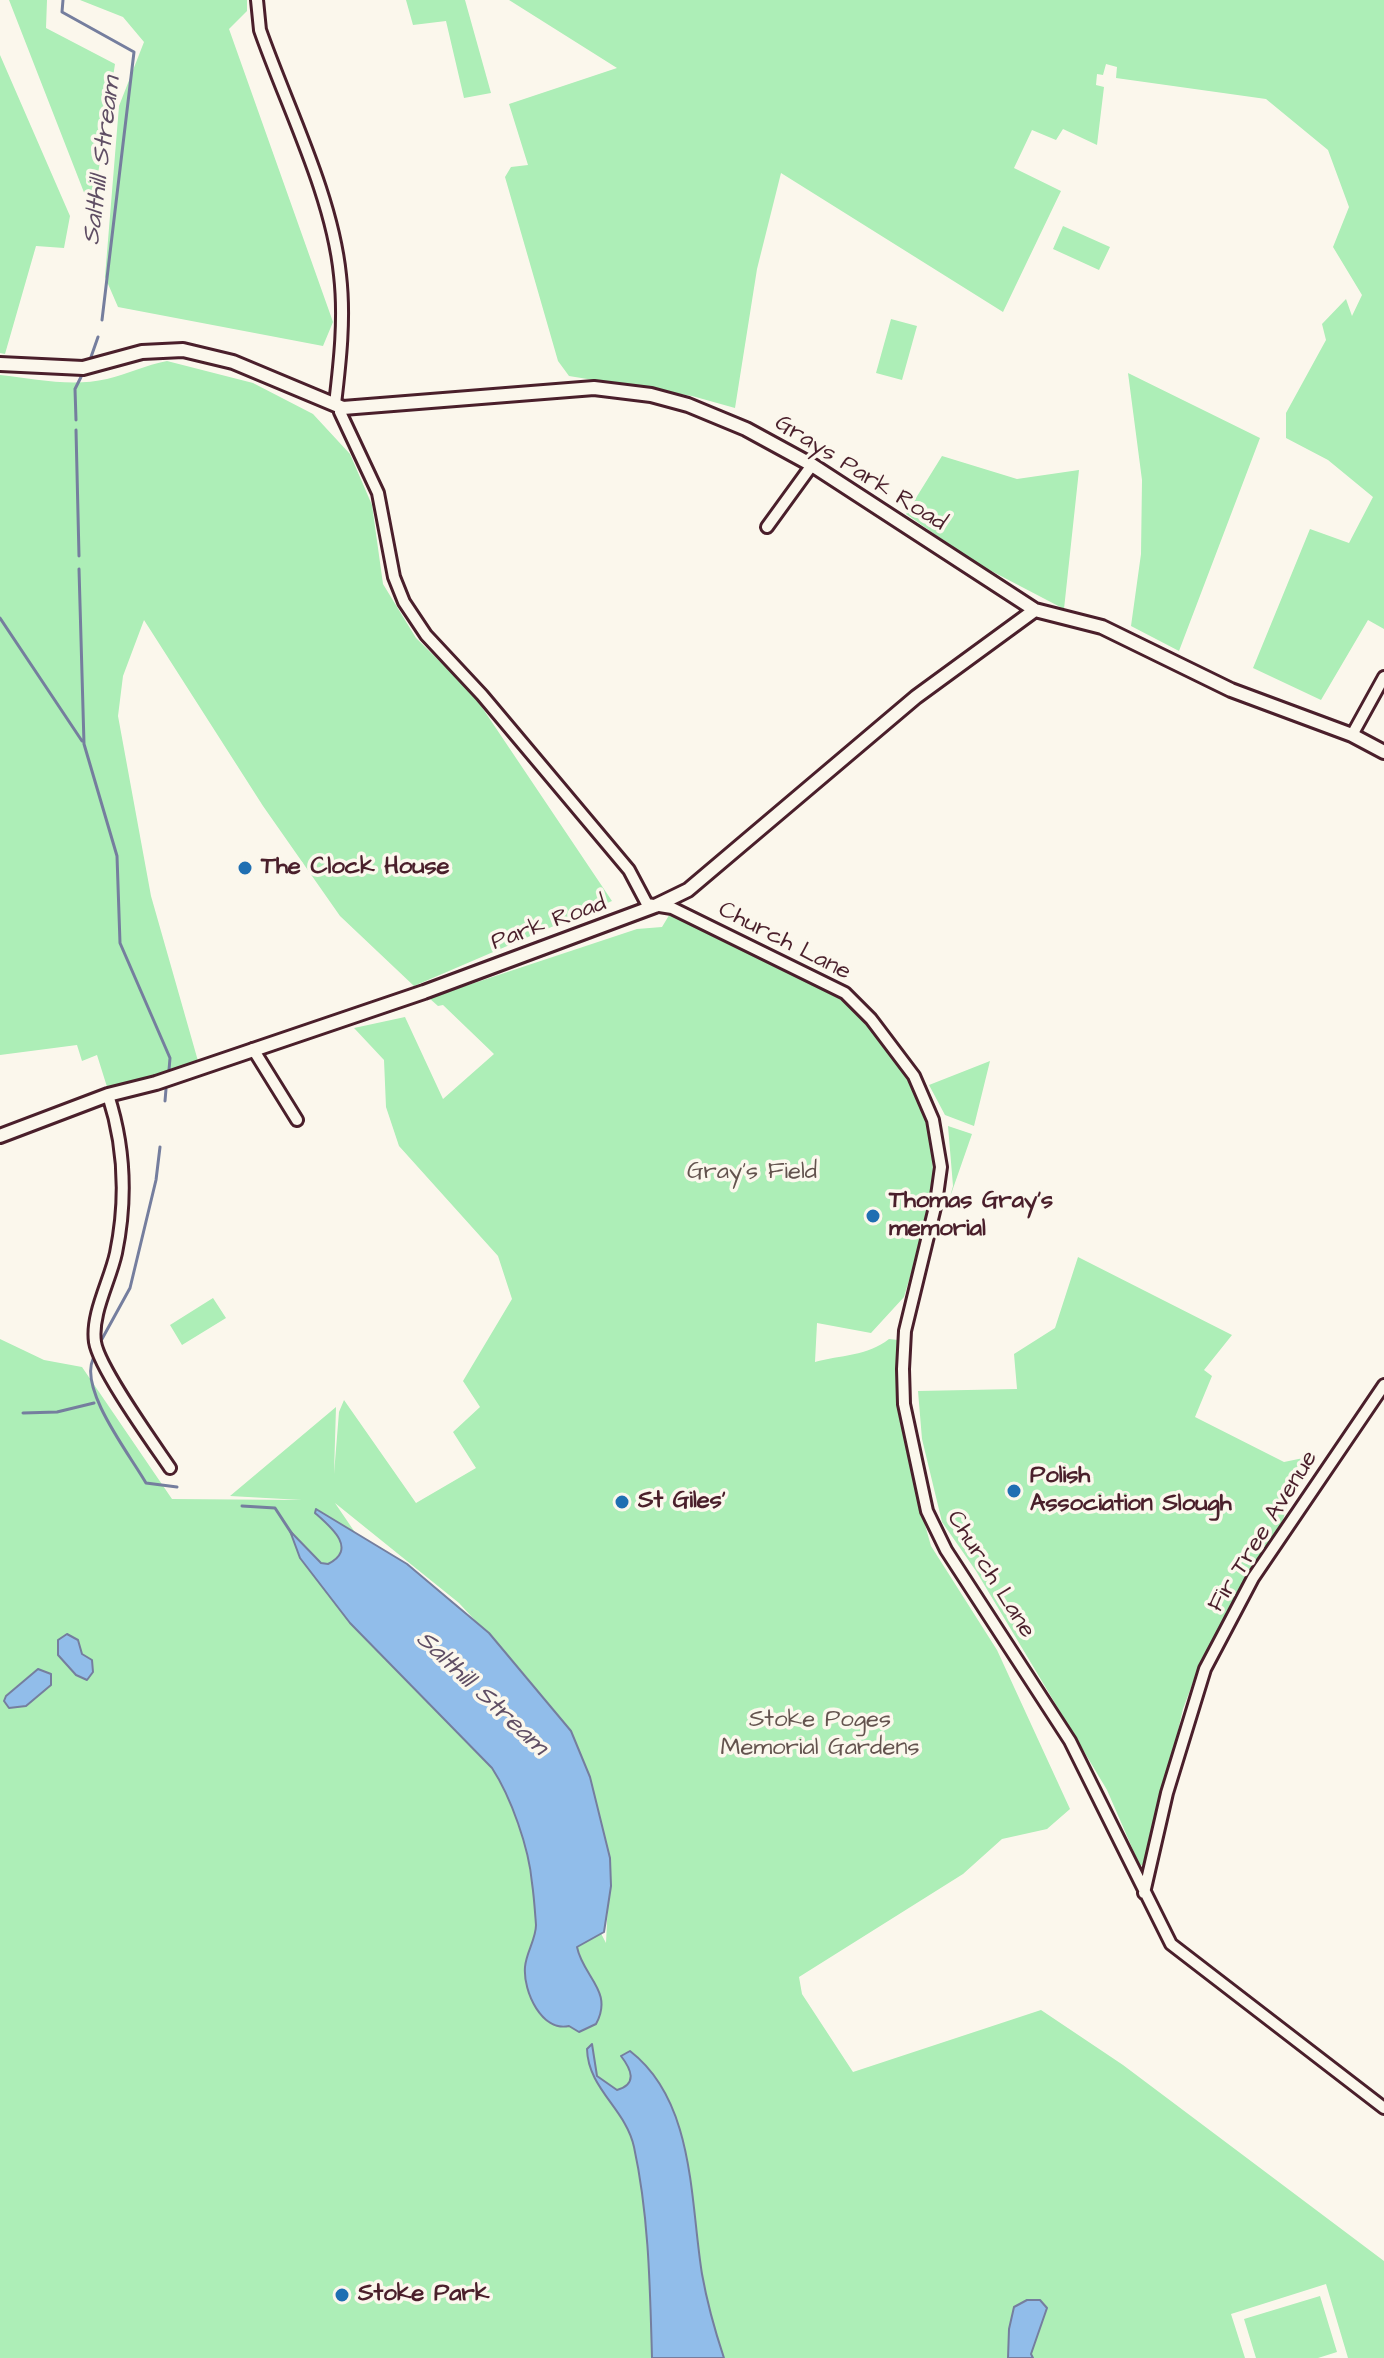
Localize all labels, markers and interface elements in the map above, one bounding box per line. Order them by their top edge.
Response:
water label: Salthill Stream [77,75,129,247]
street label: Grays Park Road [769,410,951,538]
place label: The Clock House [261,854,449,882]
marker: The Clock House [236,859,254,877]
street label: Park Road [488,890,610,958]
street label: Church Lane [713,896,855,988]
park label: Gray's Field [687,1159,817,1187]
place label: Thomas Gray's memorial [889,1188,1053,1244]
marker: Thomas Gray's memorial [864,1207,882,1225]
street label: Fir Tree Avenue [1203,1446,1325,1618]
place label: Polish Association Slough [1030,1463,1232,1519]
marker: Polish Association Slough [1005,1482,1023,1500]
place label: St Giles' [638,1488,726,1516]
marker: St Giles' [613,1493,631,1511]
street label: Church Lane [939,1506,1041,1644]
water label: Salthill Stream [409,1625,553,1763]
park label: Stoke Poges Memorial Gardens [721,1707,919,1763]
place label: Stoke Park [358,2281,489,2309]
marker: Stoke Park [333,2286,351,2304]

